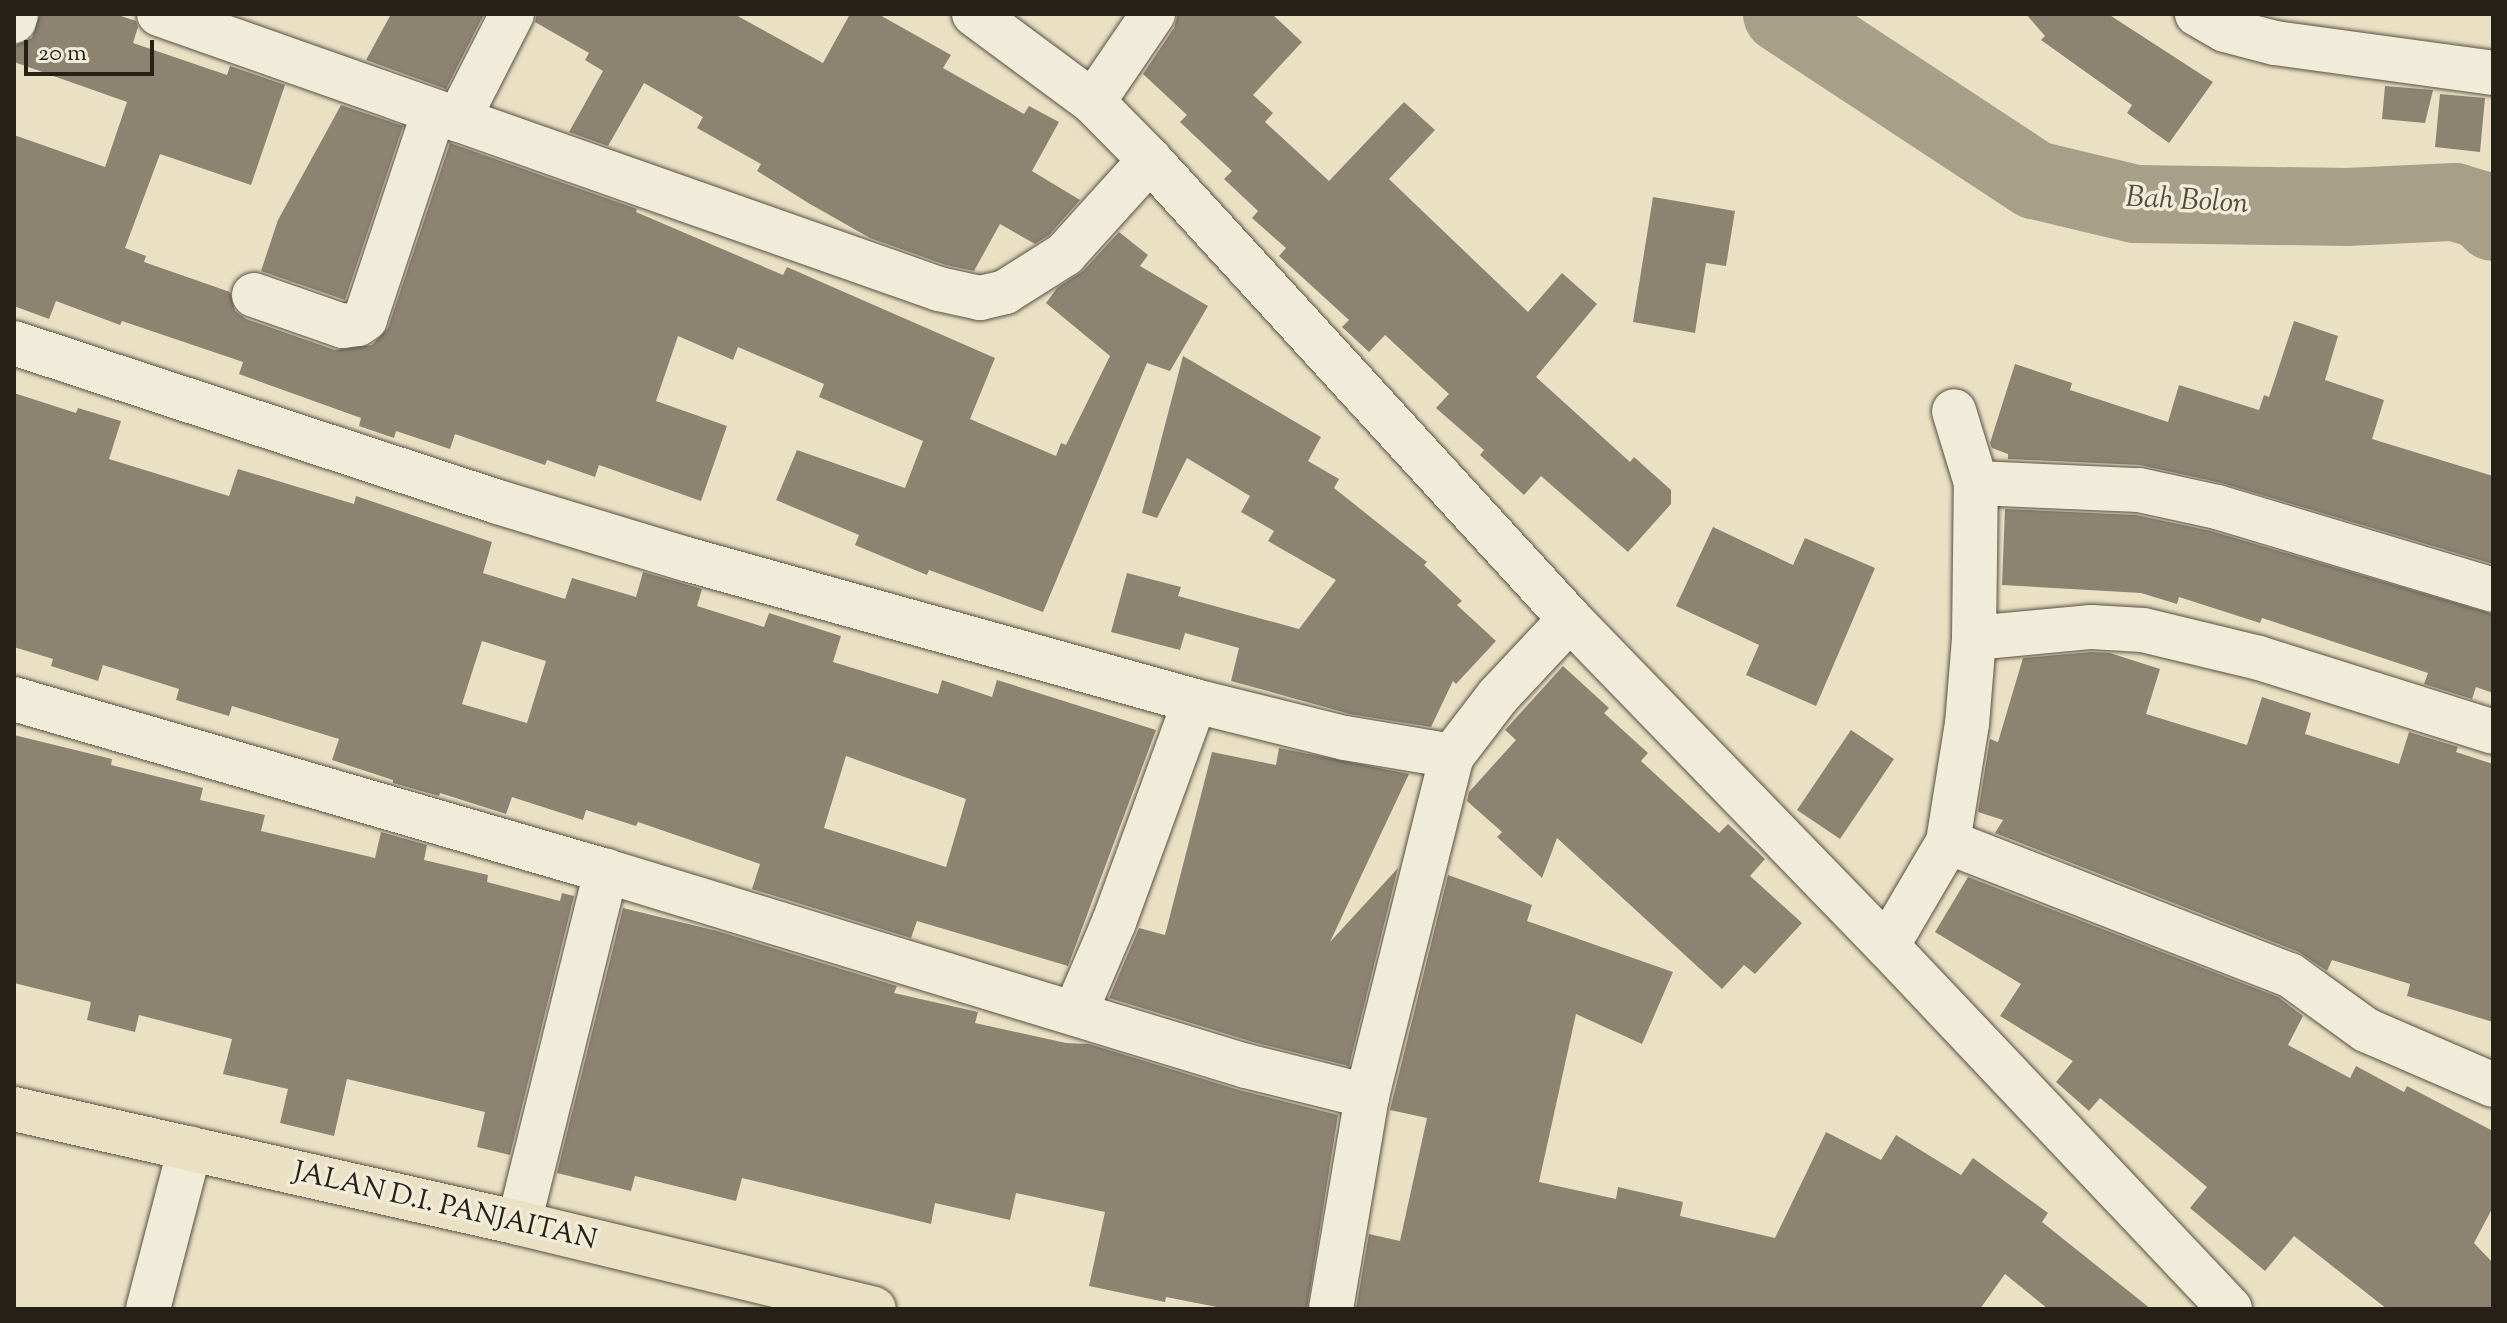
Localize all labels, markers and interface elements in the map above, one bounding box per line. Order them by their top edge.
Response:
scale bar [28,24,158,74]
text: 20 m [38,37,87,71]
water label: Bah Bolon [2125,181,2249,223]
street label: JALAN D.I. PANJAITAN [290,1156,600,1258]

